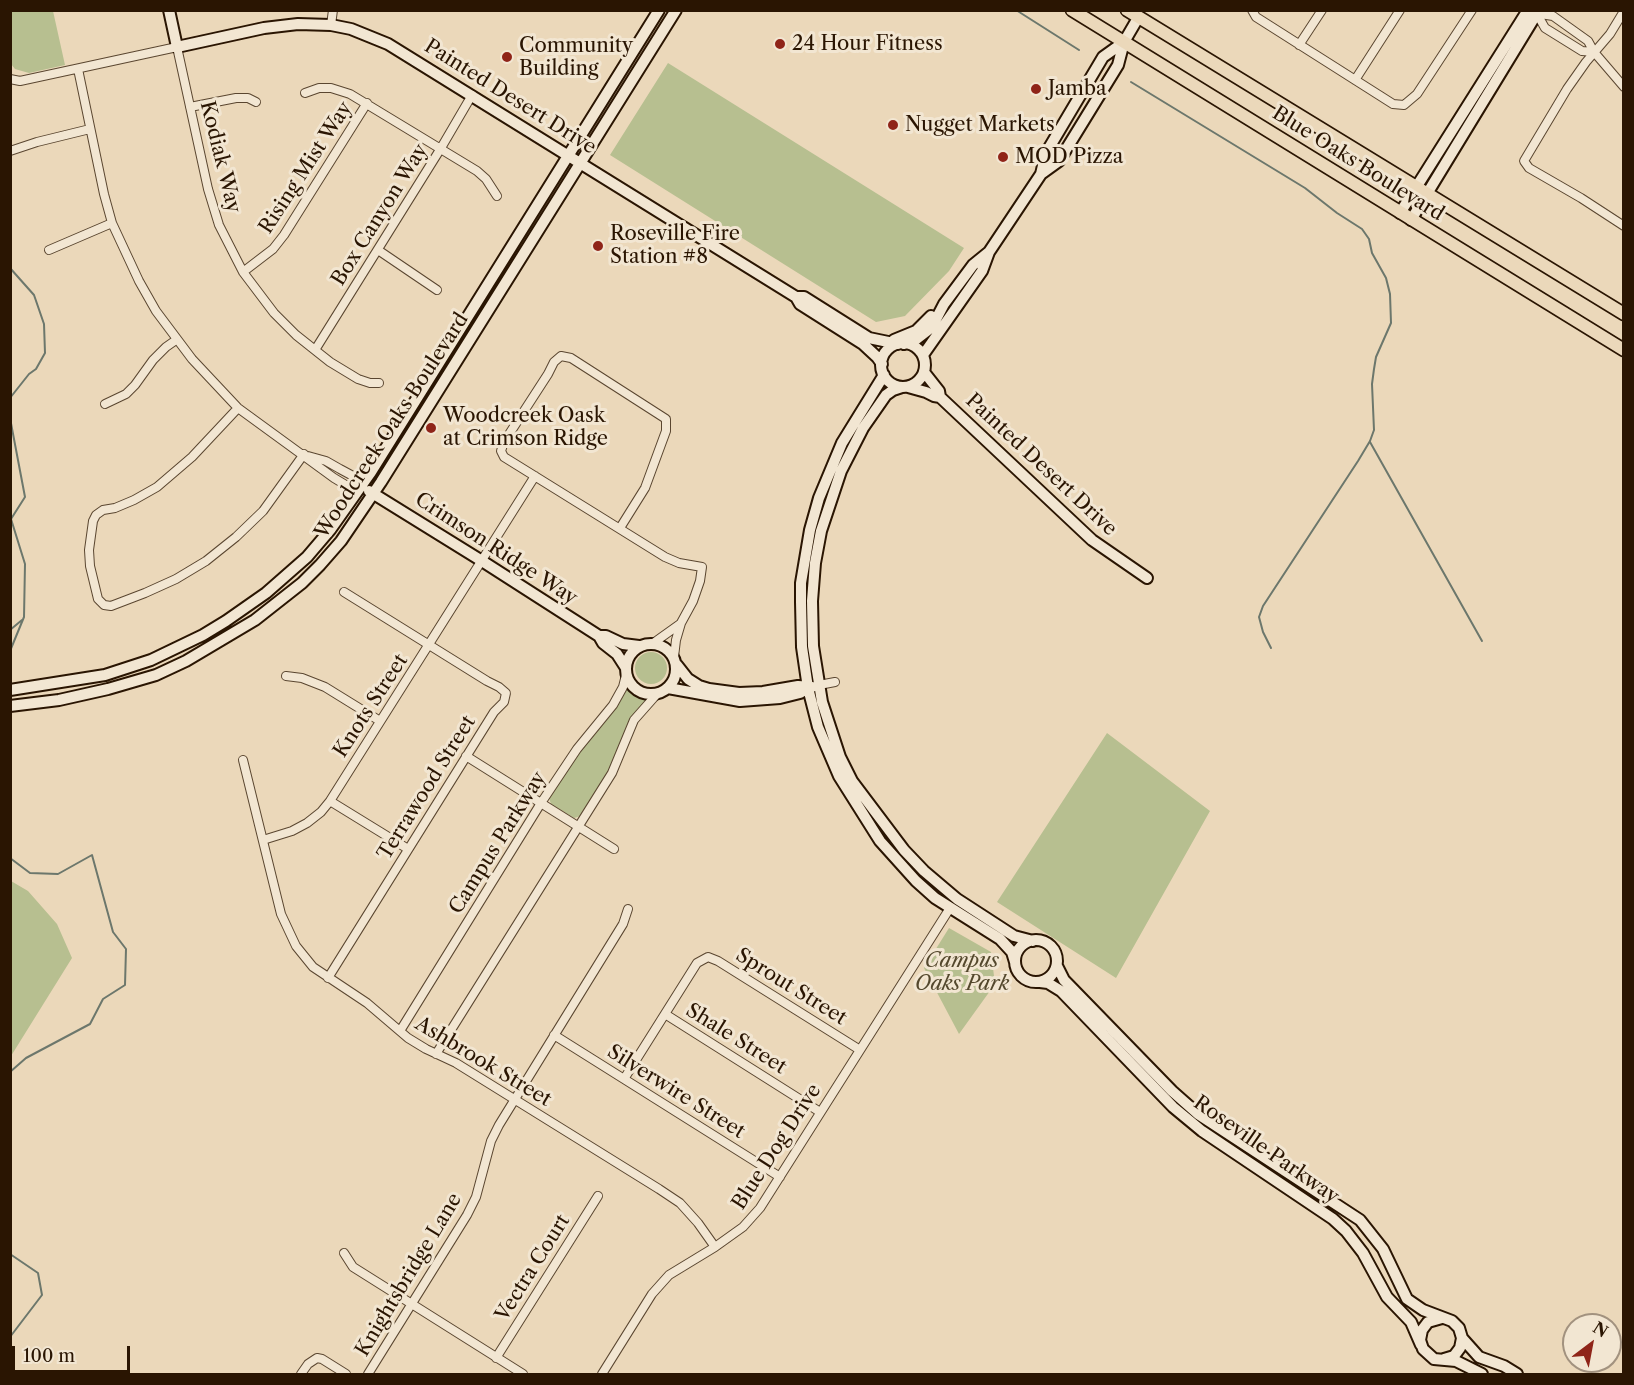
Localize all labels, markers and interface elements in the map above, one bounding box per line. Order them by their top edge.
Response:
place label: 24 Hour Fitness [792,32,943,56]
street label: Painted Desert Drive [420,34,600,160]
place label: Community Building [519,34,633,81]
marker: 24 Hour Fitness [773,37,787,51]
marker: Community Building [500,50,514,64]
place label: Jamba [1048,77,1107,101]
marker: Jamba [1029,82,1043,96]
street label: Rising Mist Way [254,98,358,238]
street label: Kodiak Way [195,99,245,215]
street label: Blue Oaks Boulevard [1268,101,1448,227]
place label: Nugget Markets [905,113,1055,137]
marker: Nugget Markets [886,118,900,132]
street label: Box Canyon Way [327,140,433,290]
place label: MOD Pizza [1015,145,1123,169]
marker: MOD Pizza [996,150,1010,164]
place label: Roseville Fire Station #8 [610,222,740,269]
marker: Roseville Fire Station #8 [591,239,605,253]
street label: Woodcreek Oaks Boulevard [310,309,474,543]
street label: Painted Desert Drive [960,389,1122,541]
place label: Woodcreek Oask at Crimson Ridge [443,404,608,451]
marker: Woodcreek Oask at Crimson Ridge [424,421,438,435]
street label: Crimson Ridge Way [410,488,582,610]
street label: Knots Street [329,650,413,762]
street label: Terrawood Street [373,711,481,865]
street label: Campus Parkway [445,767,551,919]
street label: Sprout Street [731,943,851,1031]
park label: Campus Oaks Park [915,949,1009,996]
street label: Shale Street [681,999,791,1079]
street label: Ashbrook Street [411,1012,555,1112]
street label: Silverwire Street [603,1040,749,1144]
street label: Blue Dog Drive [727,1080,827,1214]
street label: Roseville Parkway [1189,1091,1343,1209]
street label: Knightsbridge Lane [351,1189,467,1361]
street label: Vectra Court [491,1210,575,1326]
north arrow [1562,1313,1622,1373]
text: N [1589,1317,1612,1342]
scale bar [15,1334,134,1372]
text: 100 m [23,1345,75,1367]

